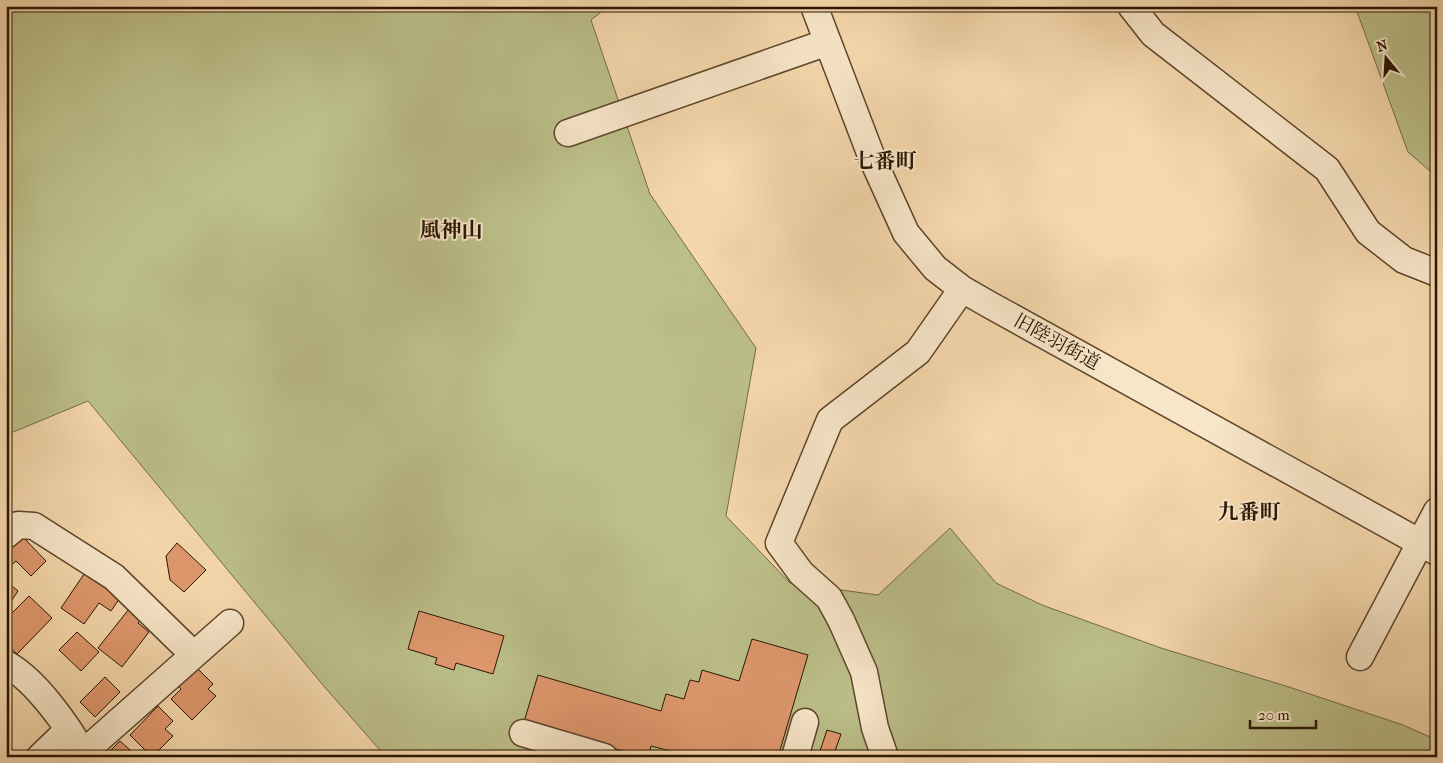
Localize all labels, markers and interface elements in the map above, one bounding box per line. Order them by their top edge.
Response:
north arrow [1360,32,1410,82]
text: N [1374,36,1390,56]
district label: 七番町 [854,149,917,173]
district label: 風神山 [420,218,483,242]
street label: 旧陸羽街道 [1010,309,1104,375]
district label: 九番町 [1218,500,1281,524]
scale bar [1250,698,1317,730]
text: 20 m [1258,706,1290,724]

